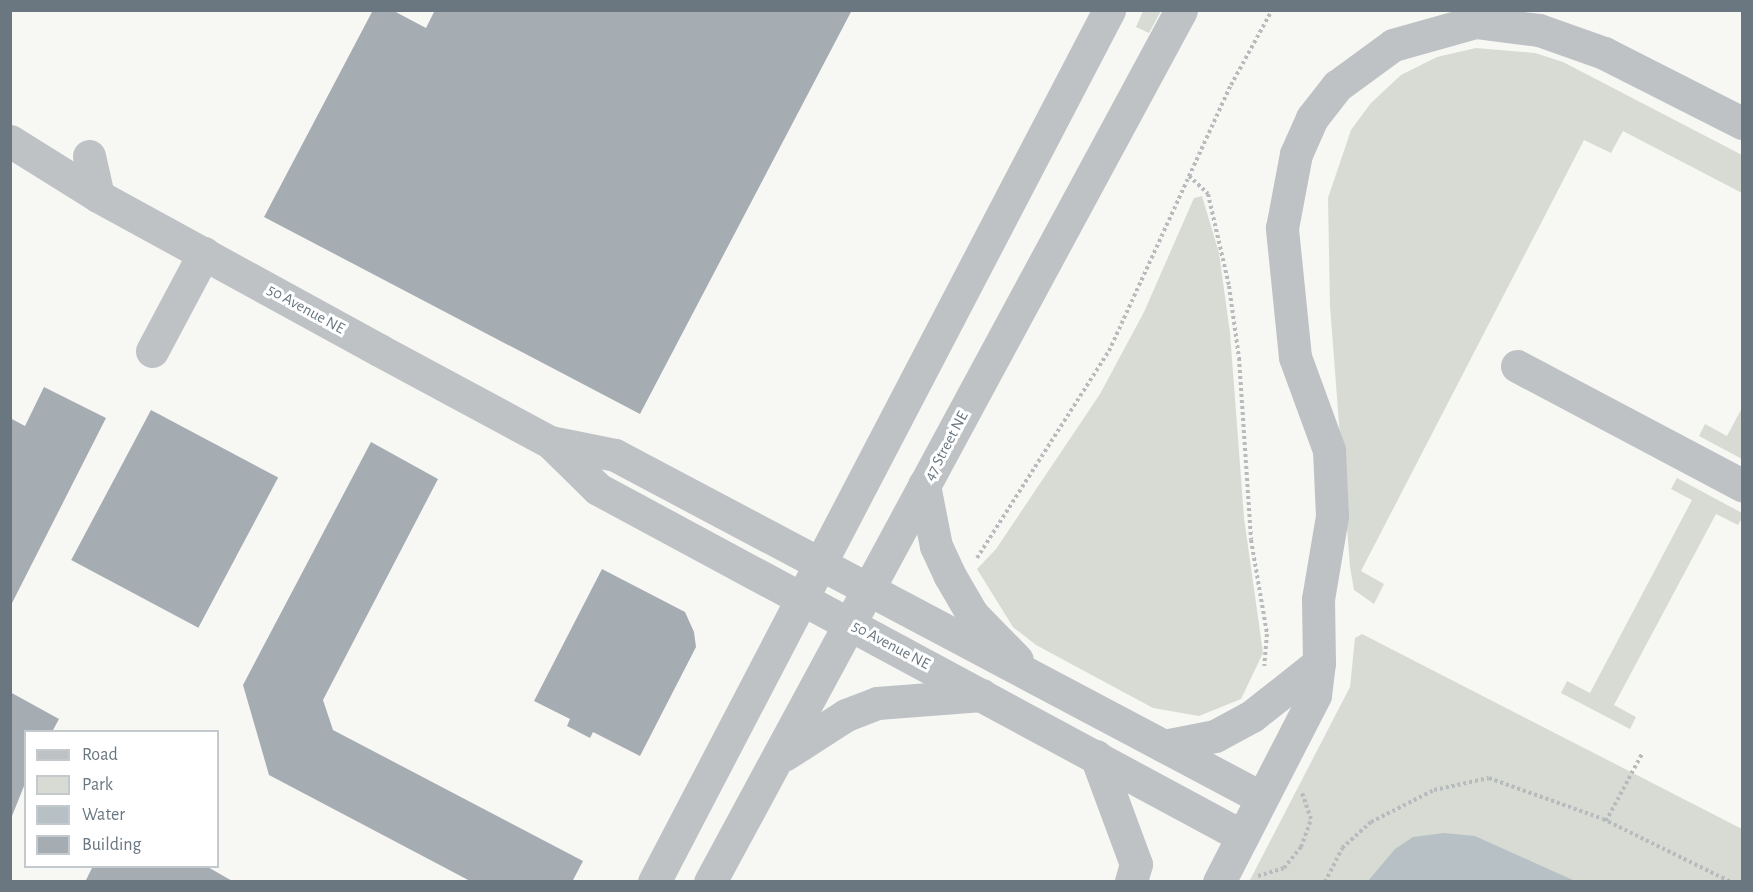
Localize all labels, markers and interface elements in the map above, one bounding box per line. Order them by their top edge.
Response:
street label: 50 Avenue NE [264,280,348,338]
street label: 47 Street NE [920,408,972,484]
street label: 50 Avenue NE [849,616,933,674]
legend [24,730,219,868]
text: Road [82,746,118,764]
text: Park [82,776,113,794]
text: Water [82,806,125,824]
text: Building [82,836,141,854]

